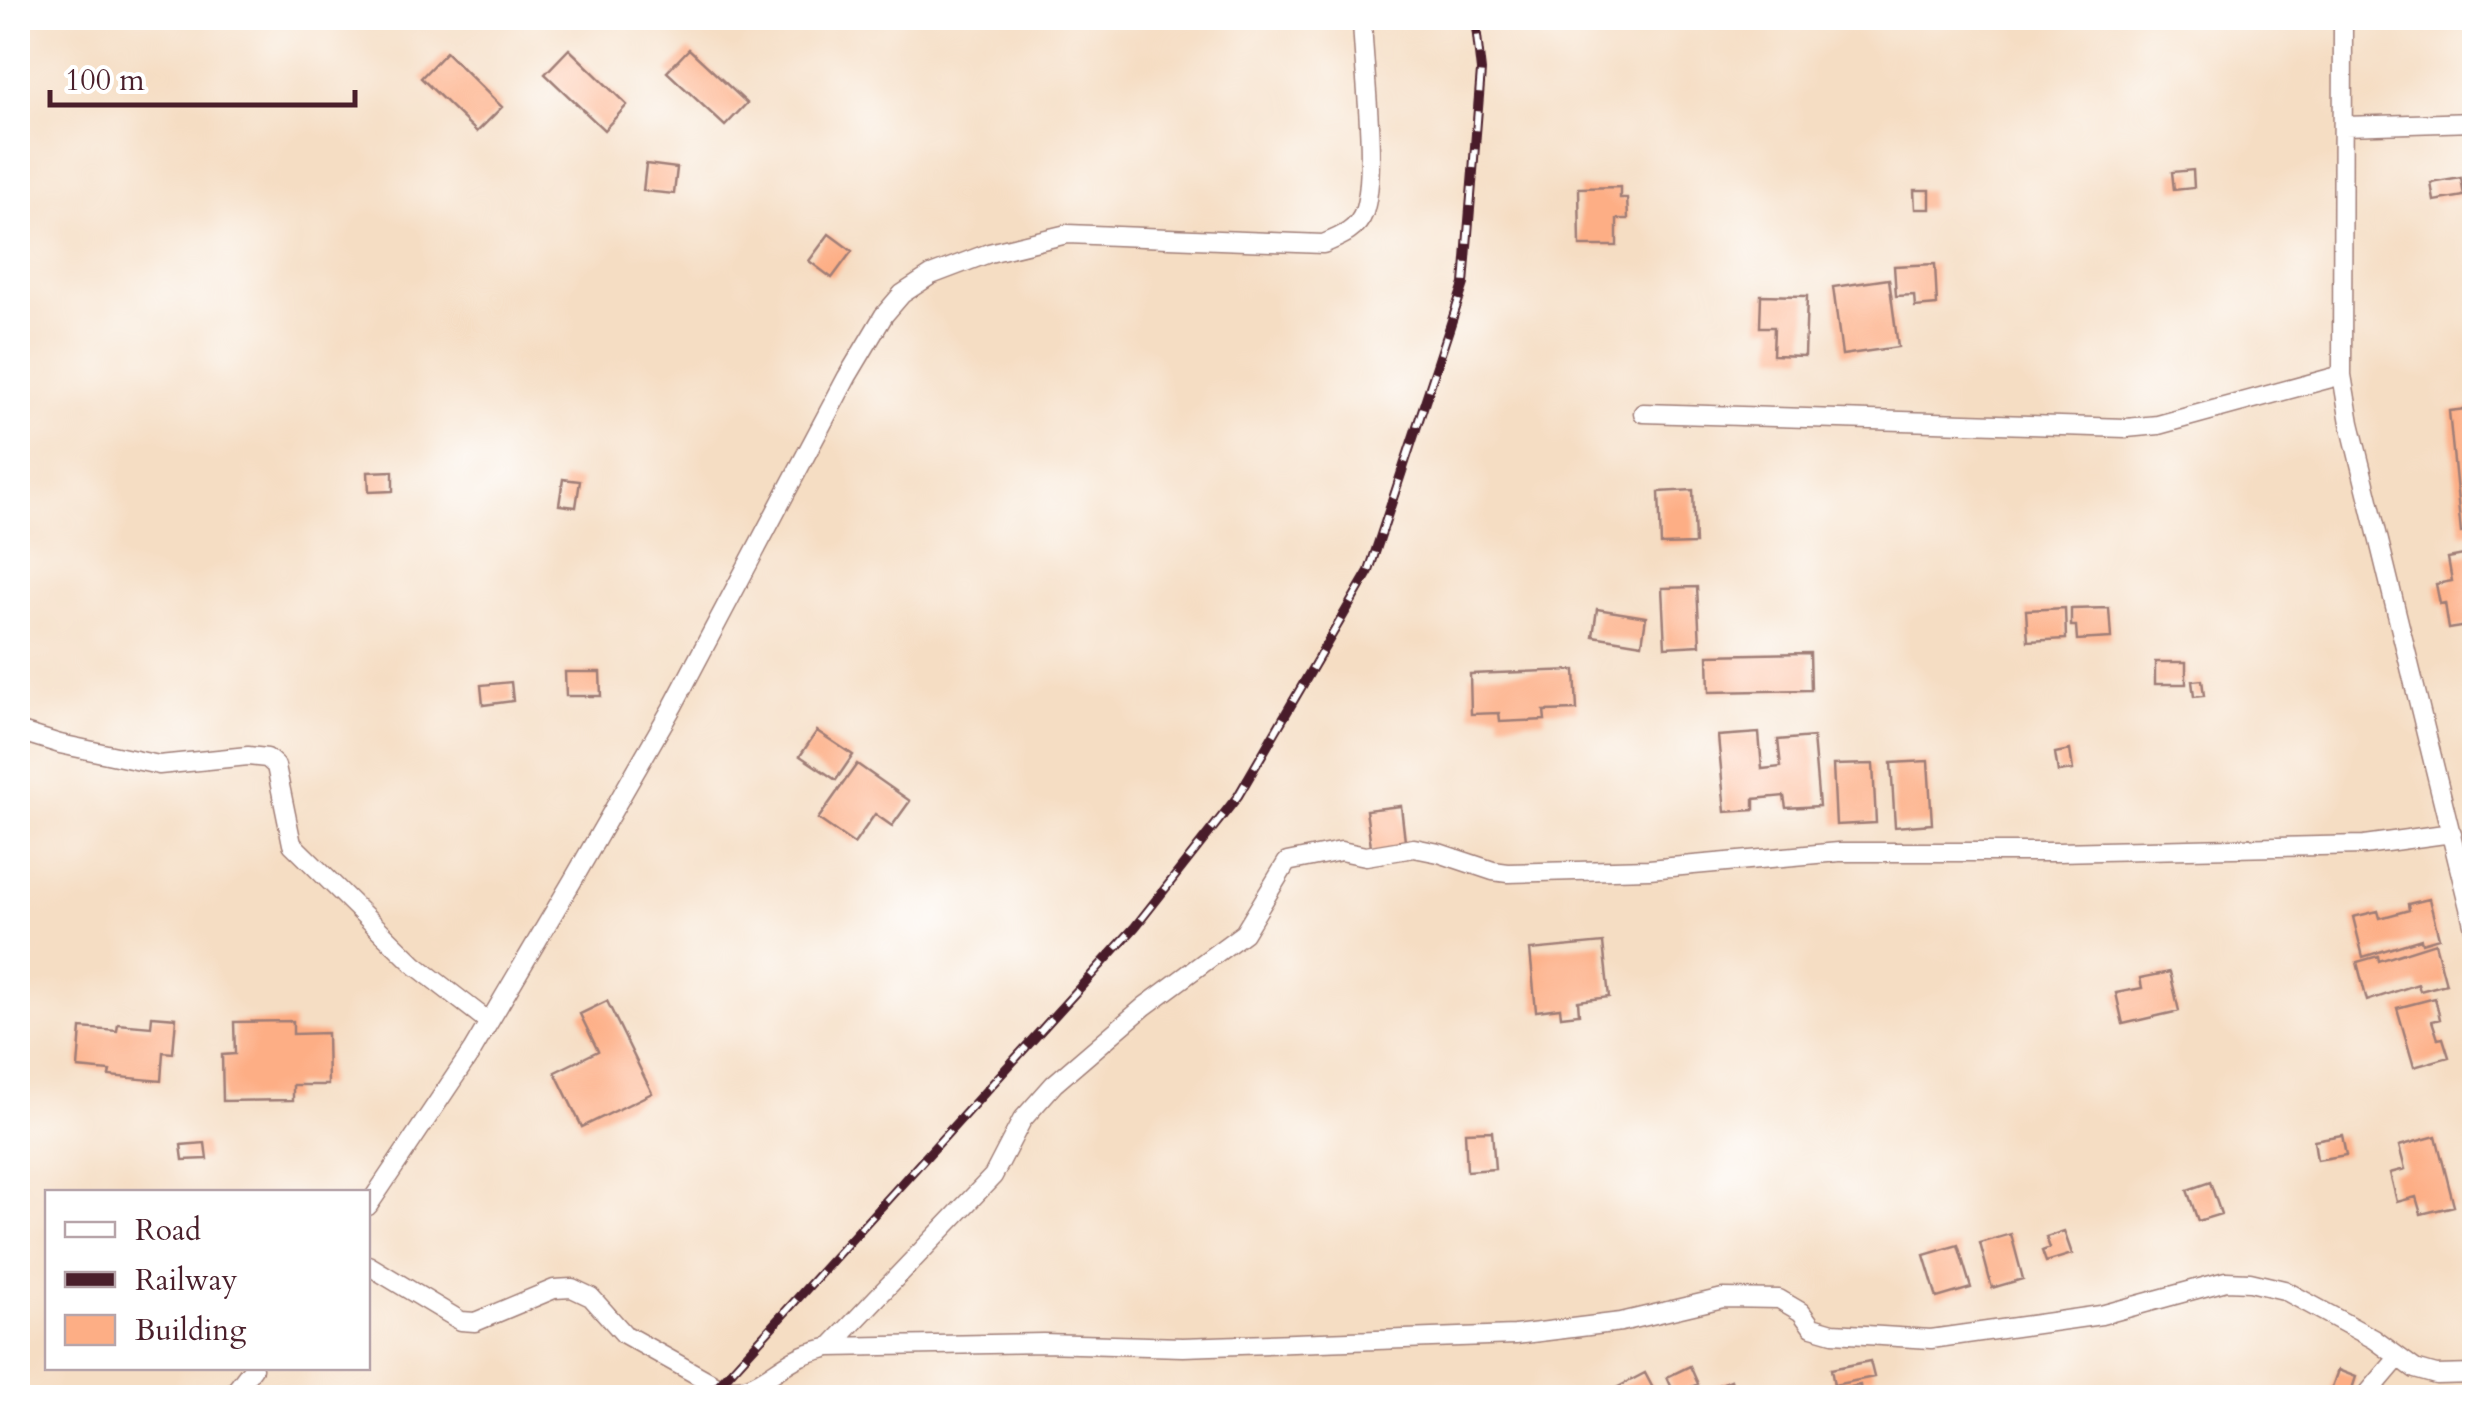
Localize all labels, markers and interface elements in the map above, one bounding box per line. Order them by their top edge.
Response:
scale bar [50,45,355,107]
text: 100 m [65,60,145,101]
legend [45,1190,370,1370]
text: Road [135,1210,201,1251]
text: Railway [135,1260,238,1301]
text: Building [135,1310,246,1351]

